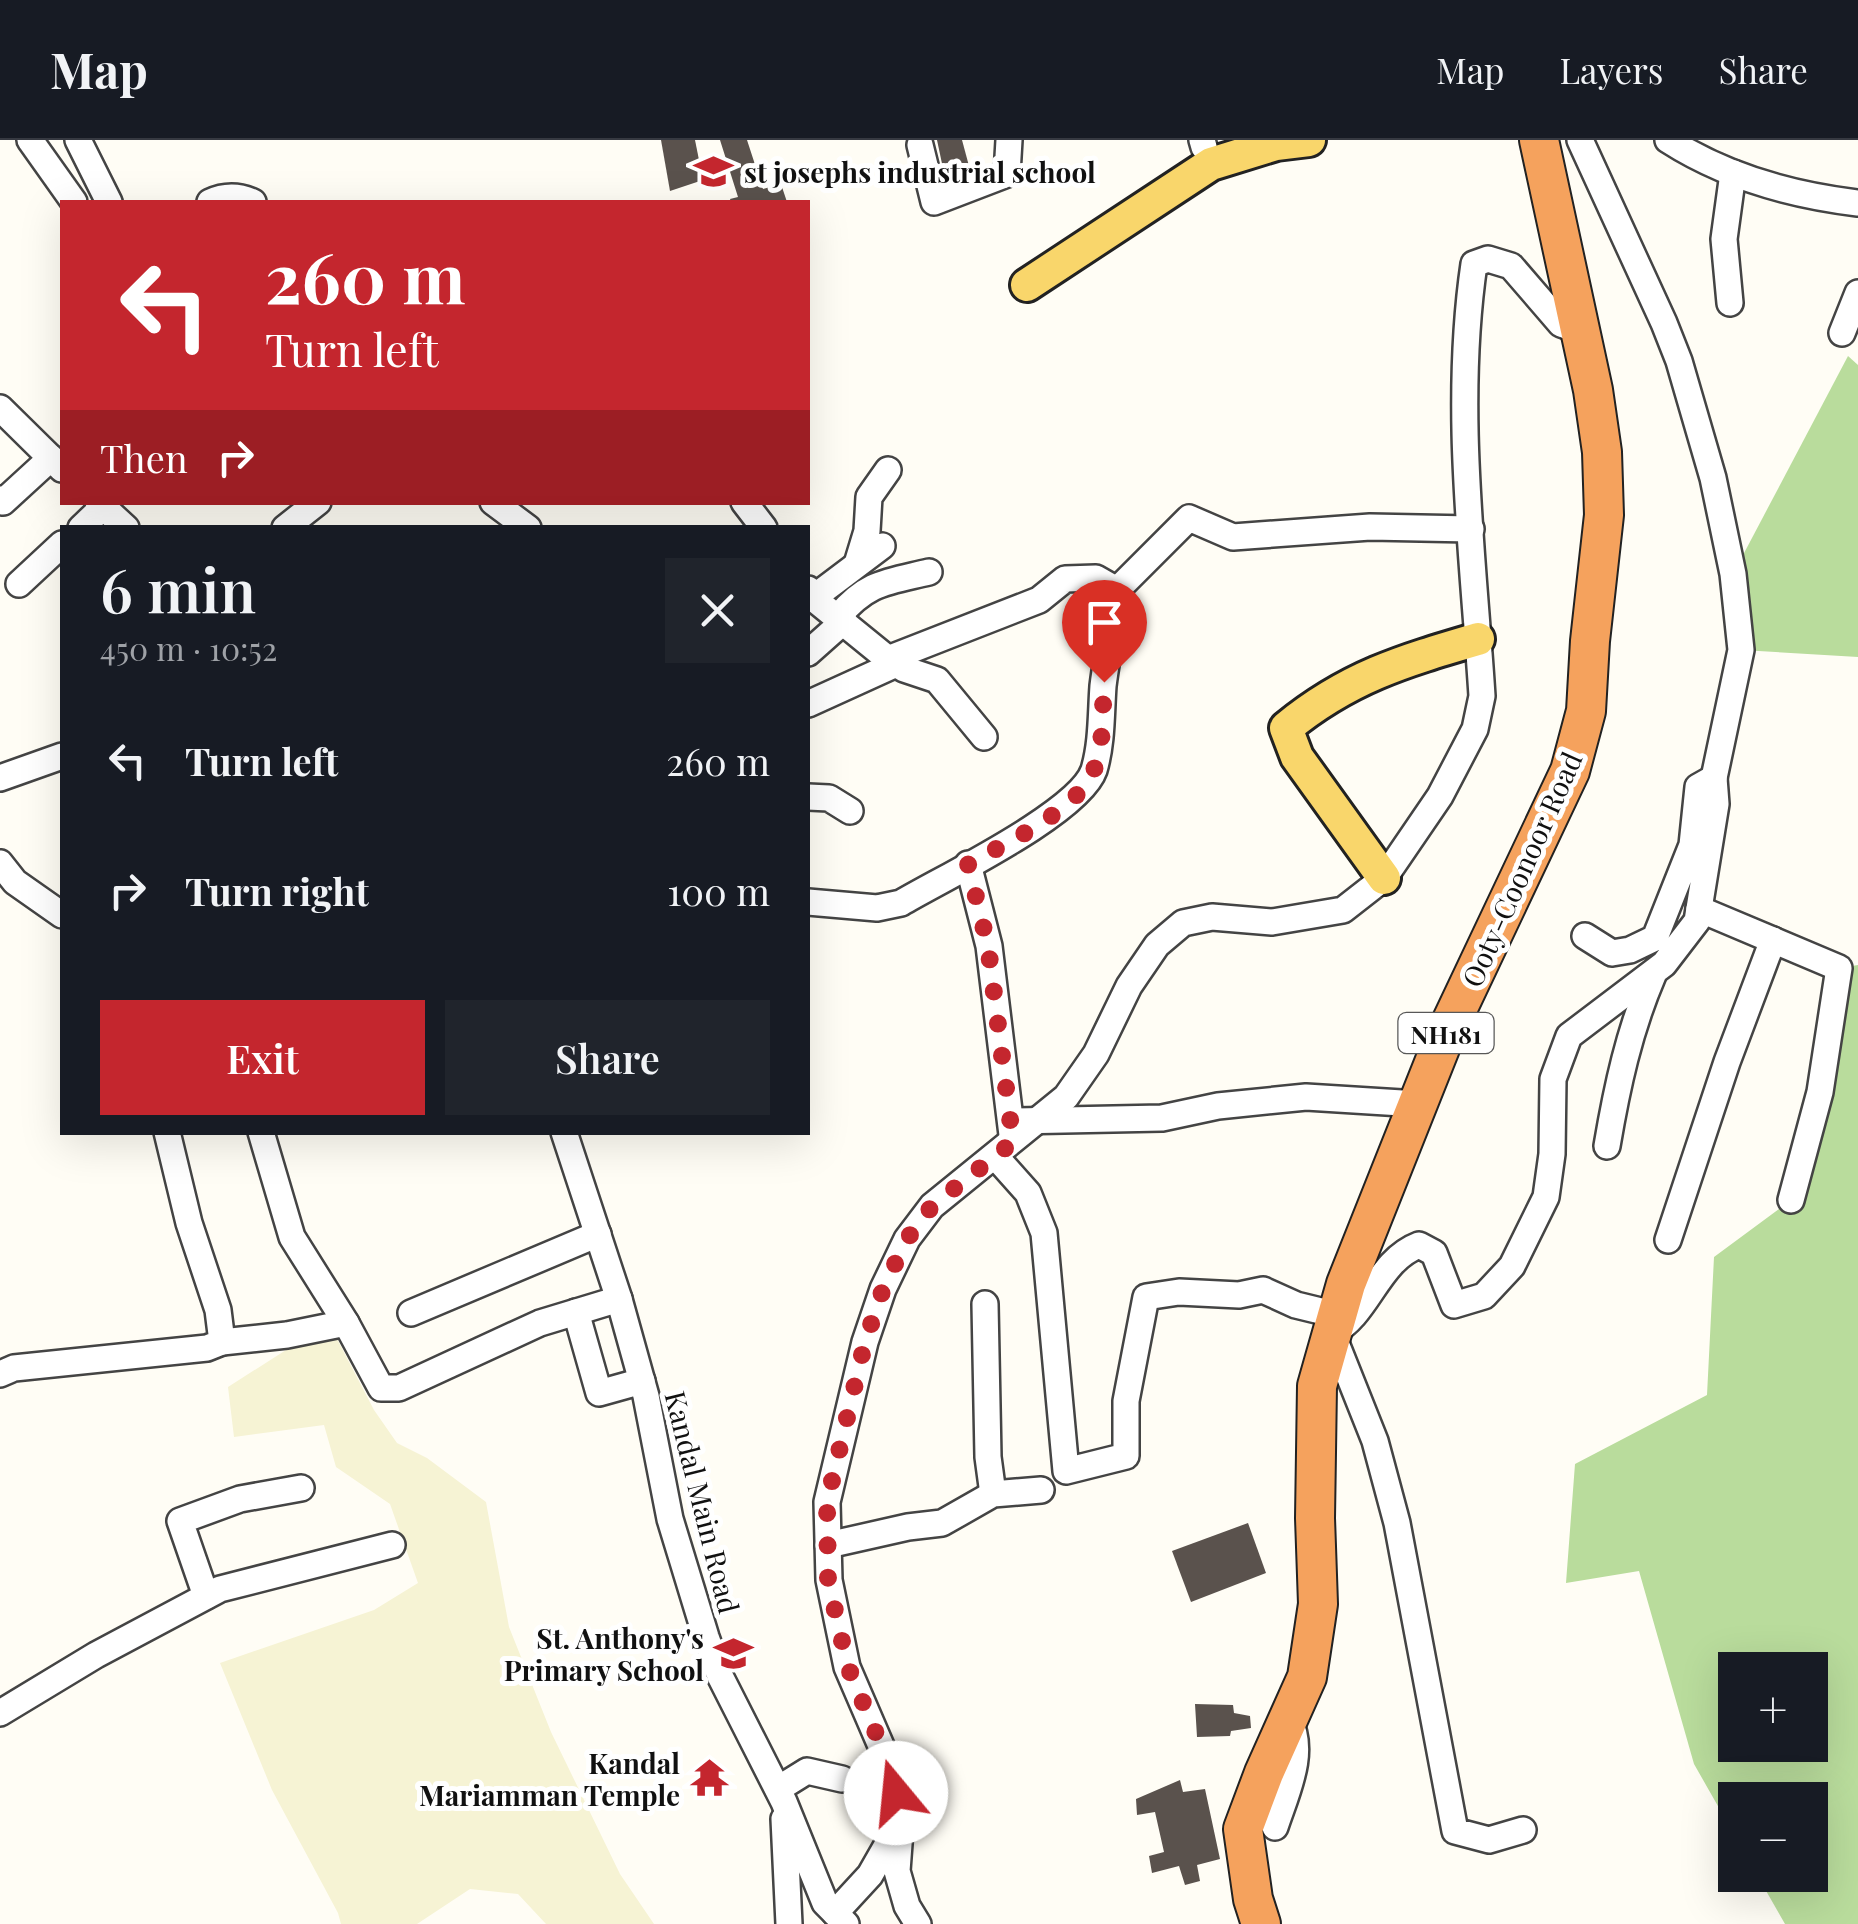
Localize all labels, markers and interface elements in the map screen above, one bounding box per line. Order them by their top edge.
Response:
text: Map [50,37,148,101]
text: Map [1436,46,1504,93]
text: Layers [1559,46,1664,93]
text: Share [1719,46,1808,93]
school or university icon: st josephs industrial school [693,150,735,192]
place label: st josephs industrial school [744,153,1096,190]
text: 260 m [265,228,466,322]
icon: left [100,240,230,370]
text: Turn left [265,318,439,378]
icon: right [208,430,263,485]
text: Then [100,432,188,483]
text: 6 min [100,548,256,628]
button: close [665,558,770,663]
pin [1062,580,1147,683]
icon: arrive [1077,595,1132,650]
text: 450 m · 10:52 [100,626,277,669]
icon: left [100,733,155,788]
text: Turn left [185,735,338,786]
text: 260 m [666,735,770,786]
street label: Ooty-Coonoor Road [1453,746,1589,992]
icon: right [100,863,155,918]
text: Turn right [185,865,369,916]
text: 100 m [667,865,770,916]
button: Exit [100,1000,425,1115]
button: Share [445,1000,770,1115]
road number: NH181 [1398,1013,1494,1053]
street label: Kandal Main Road [657,1387,749,1617]
place label: St. Anthony's Primary School [504,1619,704,1688]
school or university icon: St. Anthony's Primary School [713,1632,755,1674]
map controls [1718,1652,1828,1892]
button: + [1718,1652,1828,1762]
position arrow [844,1741,948,1845]
place label: Kandal Mariamman Temple [419,1744,680,1813]
temple icon: Kandal Mariamman Temple [689,1757,731,1799]
button: − [1718,1782,1828,1892]

